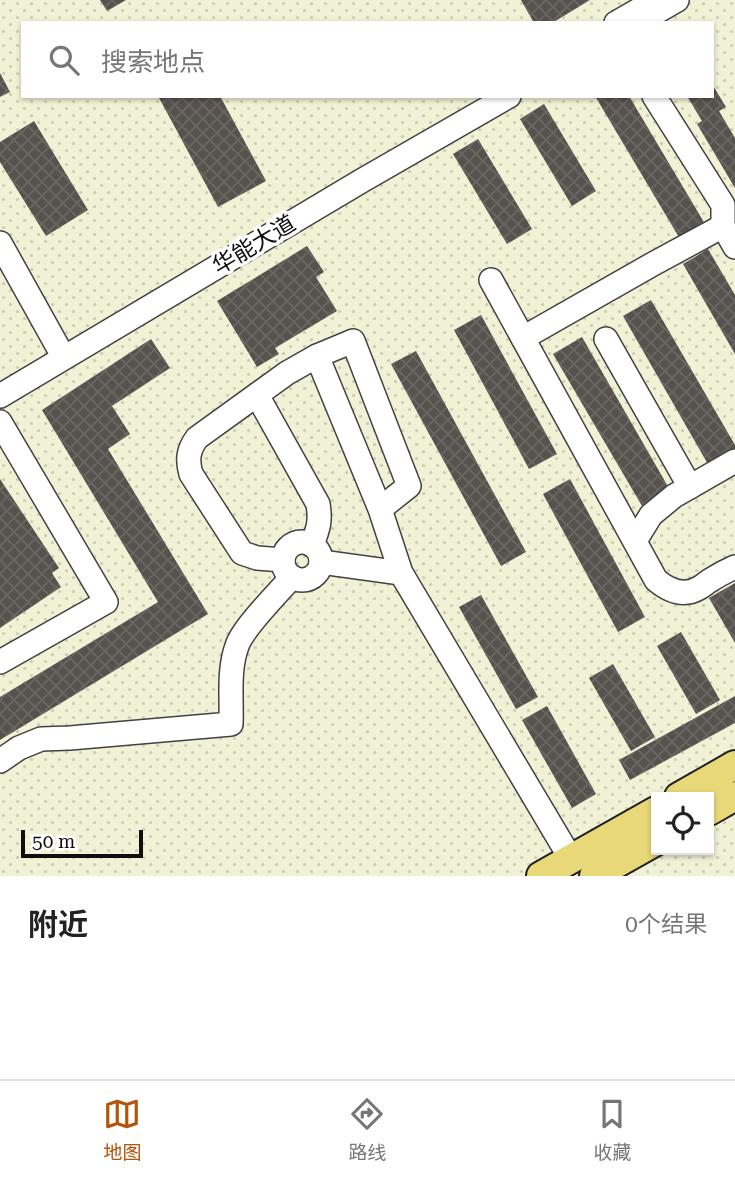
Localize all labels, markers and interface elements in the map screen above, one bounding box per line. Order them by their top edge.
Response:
search box [21,21,714,98]
icon: search [45,41,83,79]
text: 搜索地点 [101,47,205,77]
street label: 华能大道 [208,210,300,280]
map controls [651,792,714,855]
button: locate [651,792,714,855]
scale bar [21,827,144,859]
text: 50 m [32,830,75,853]
text: 附近 [28,907,88,942]
text: 0个结果 [625,911,707,938]
tab: 地图 [103,1095,142,1164]
tab: 路线 [348,1095,387,1164]
tab: 收藏 [593,1095,632,1164]

